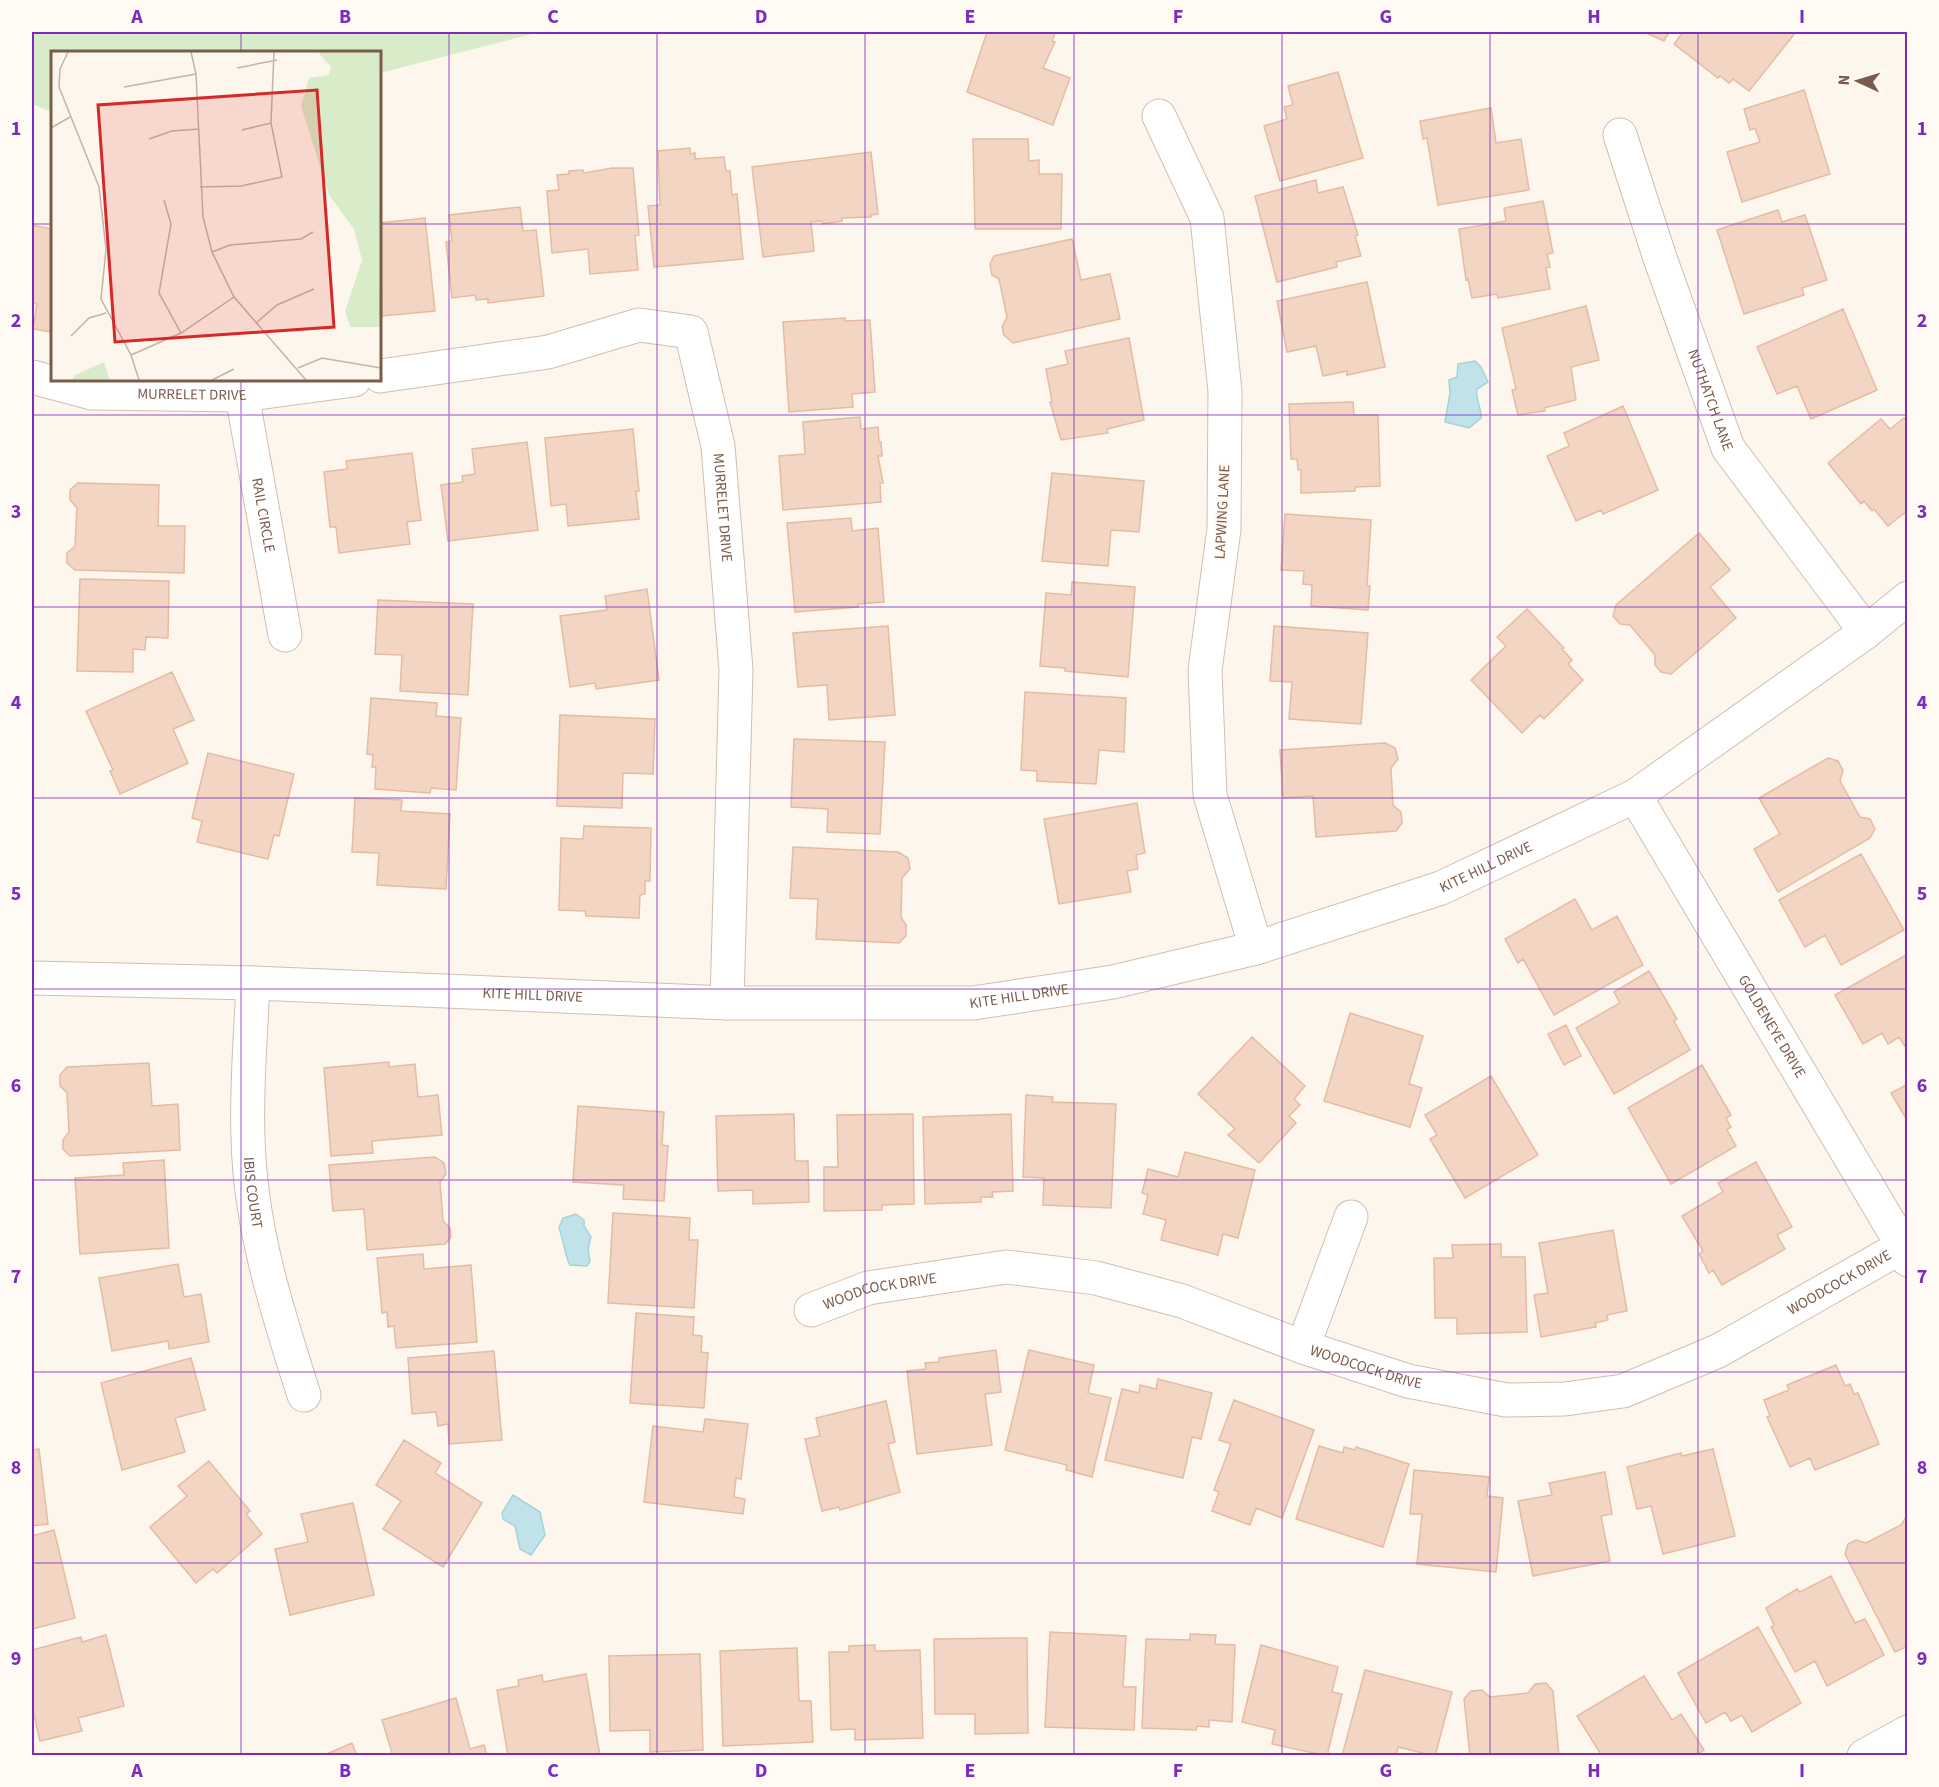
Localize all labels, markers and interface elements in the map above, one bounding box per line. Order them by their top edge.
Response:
text: A [130,3,143,31]
text: B [339,3,351,31]
text: C [547,3,559,31]
text: D [755,3,767,31]
text: E [965,3,975,31]
text: F [1173,3,1183,31]
text: G [1380,3,1392,31]
text: H [1587,3,1601,31]
text: I [1799,3,1805,31]
inset map [51,51,381,381]
north arrow [1828,51,1888,111]
text: N [1833,74,1855,86]
text: 1 [11,115,21,143]
text: 1 [1917,115,1927,143]
text: 2 [11,307,21,335]
text: 2 [1917,307,1927,335]
street label: NUTHATCH LANE [1682,346,1738,454]
street label: MURRELET DRIVE [137,384,248,406]
street label: MURRELET DRIVE [708,452,737,563]
street label: LAPWING LANE [1210,464,1235,560]
street label: RAIL CIRCLE [246,476,280,554]
text: 3 [11,498,21,526]
text: 3 [1917,498,1927,526]
text: 4 [11,689,22,717]
text: 4 [1917,689,1928,717]
street label: KITE HILL DRIVE [1436,836,1536,898]
text: 5 [11,880,21,908]
text: 5 [1917,880,1927,908]
street label: GOLDENEYE DRIVE [1733,971,1811,1082]
street label: KITE HILL DRIVE [968,979,1070,1014]
street label: KITE HILL DRIVE [482,983,583,1008]
text: 6 [11,1072,21,1100]
text: 6 [1917,1072,1927,1100]
street label: IBIS COURT [238,1156,268,1230]
street label: WOODCOCK DRIVE [1784,1245,1895,1321]
text: 7 [11,1263,21,1291]
text: 7 [1917,1263,1927,1291]
street label: WOODCOCK DRIVE [820,1268,938,1315]
street label: WOODCOCK DRIVE [1307,1340,1424,1395]
text: 8 [11,1454,21,1482]
text: 8 [1917,1454,1927,1482]
text: 9 [11,1645,21,1673]
text: 9 [1917,1645,1927,1673]
text: A [130,1757,143,1785]
text: B [339,1757,351,1785]
text: C [547,1757,559,1785]
text: D [755,1757,767,1785]
text: E [965,1757,975,1785]
text: F [1173,1757,1183,1785]
text: G [1380,1757,1392,1785]
text: H [1587,1757,1601,1785]
text: I [1799,1757,1805,1785]

